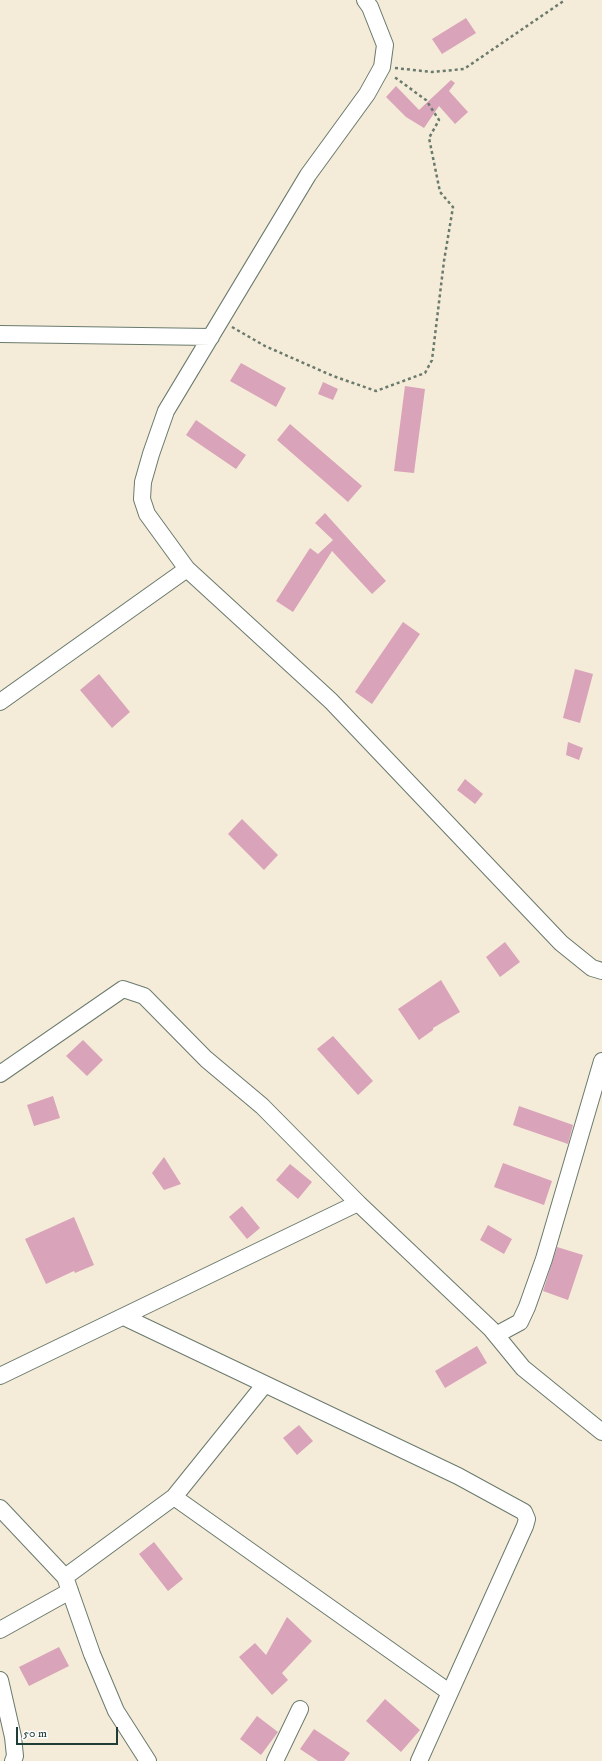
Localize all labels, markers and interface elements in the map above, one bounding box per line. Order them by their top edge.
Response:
scale bar [18,1719,120,1745]
text: 50 m [23,1726,47,1741]

